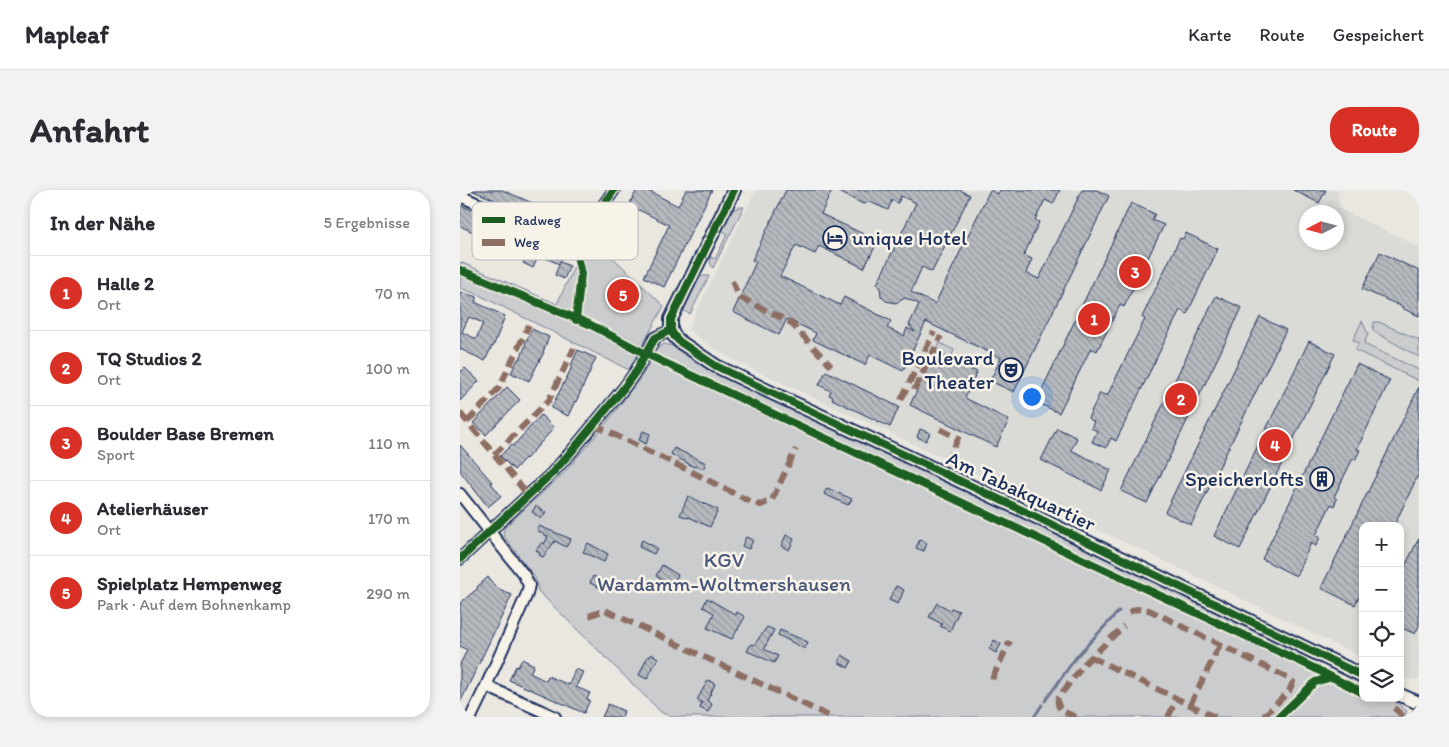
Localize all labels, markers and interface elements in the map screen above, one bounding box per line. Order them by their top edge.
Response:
text: Mapleaf [25,20,109,49]
text: Karte [1188,24,1231,46]
text: Route [1259,24,1305,46]
text: Gespeichert [1333,24,1424,46]
button: Route [1330,107,1419,153]
text: Anfahrt [30,109,149,151]
legend [472,202,638,260]
north arrow [1299,205,1344,250]
text: In der Nähe [50,210,155,235]
text: Radweg [514,212,562,229]
text: 5 Ergebnisse [324,213,410,232]
hotel icon: unique Hotel [822,225,848,251]
place label: unique Hotel [852,225,967,250]
text: Weg [514,234,540,251]
pin: 3 [1119,253,1151,291]
text: Halle 2 [97,272,154,295]
pin: 5 [607,276,639,314]
text: 1 [62,284,70,303]
text: 70 m [375,284,410,303]
text: Ort [97,295,121,314]
pin: 1 [1078,300,1110,338]
place label: Boulevard Theater [902,345,995,394]
text: TQ Studios 2 [97,347,202,370]
theatre icon: Boulevard Theater [998,357,1024,383]
text: 2 [62,359,70,378]
text: 100 m [366,359,410,378]
text: Ort [97,370,121,389]
pin: 2 [1165,380,1197,418]
your location [1019,384,1045,410]
text: Boulder Base Bremen [97,422,274,445]
pin: 4 [1259,426,1291,464]
text: 3 [62,434,70,453]
text: 110 m [368,434,410,453]
text: Sport [97,445,135,464]
street label: Am Tabakquartier [943,445,1100,536]
place label: Speicherlofts [1185,466,1304,491]
building icon: Speicherlofts [1309,466,1335,492]
text: Atelierhäuser [97,497,208,520]
text: 4 [61,509,71,528]
text: 170 m [368,509,410,528]
text: Ort [97,520,121,539]
map controls [1359,522,1404,702]
button: + [1359,522,1404,567]
park label: KGV Wardamm-Woltmershausen [597,547,851,596]
button: − [1359,567,1404,612]
text: Spielplatz Hempenweg [97,572,282,595]
text: 5 [62,584,70,603]
text: 290 m [366,584,410,603]
text: Park · Auf dem Bohnenkamp [97,595,291,614]
button: locate [1359,612,1404,657]
button: layers [1359,657,1404,702]

